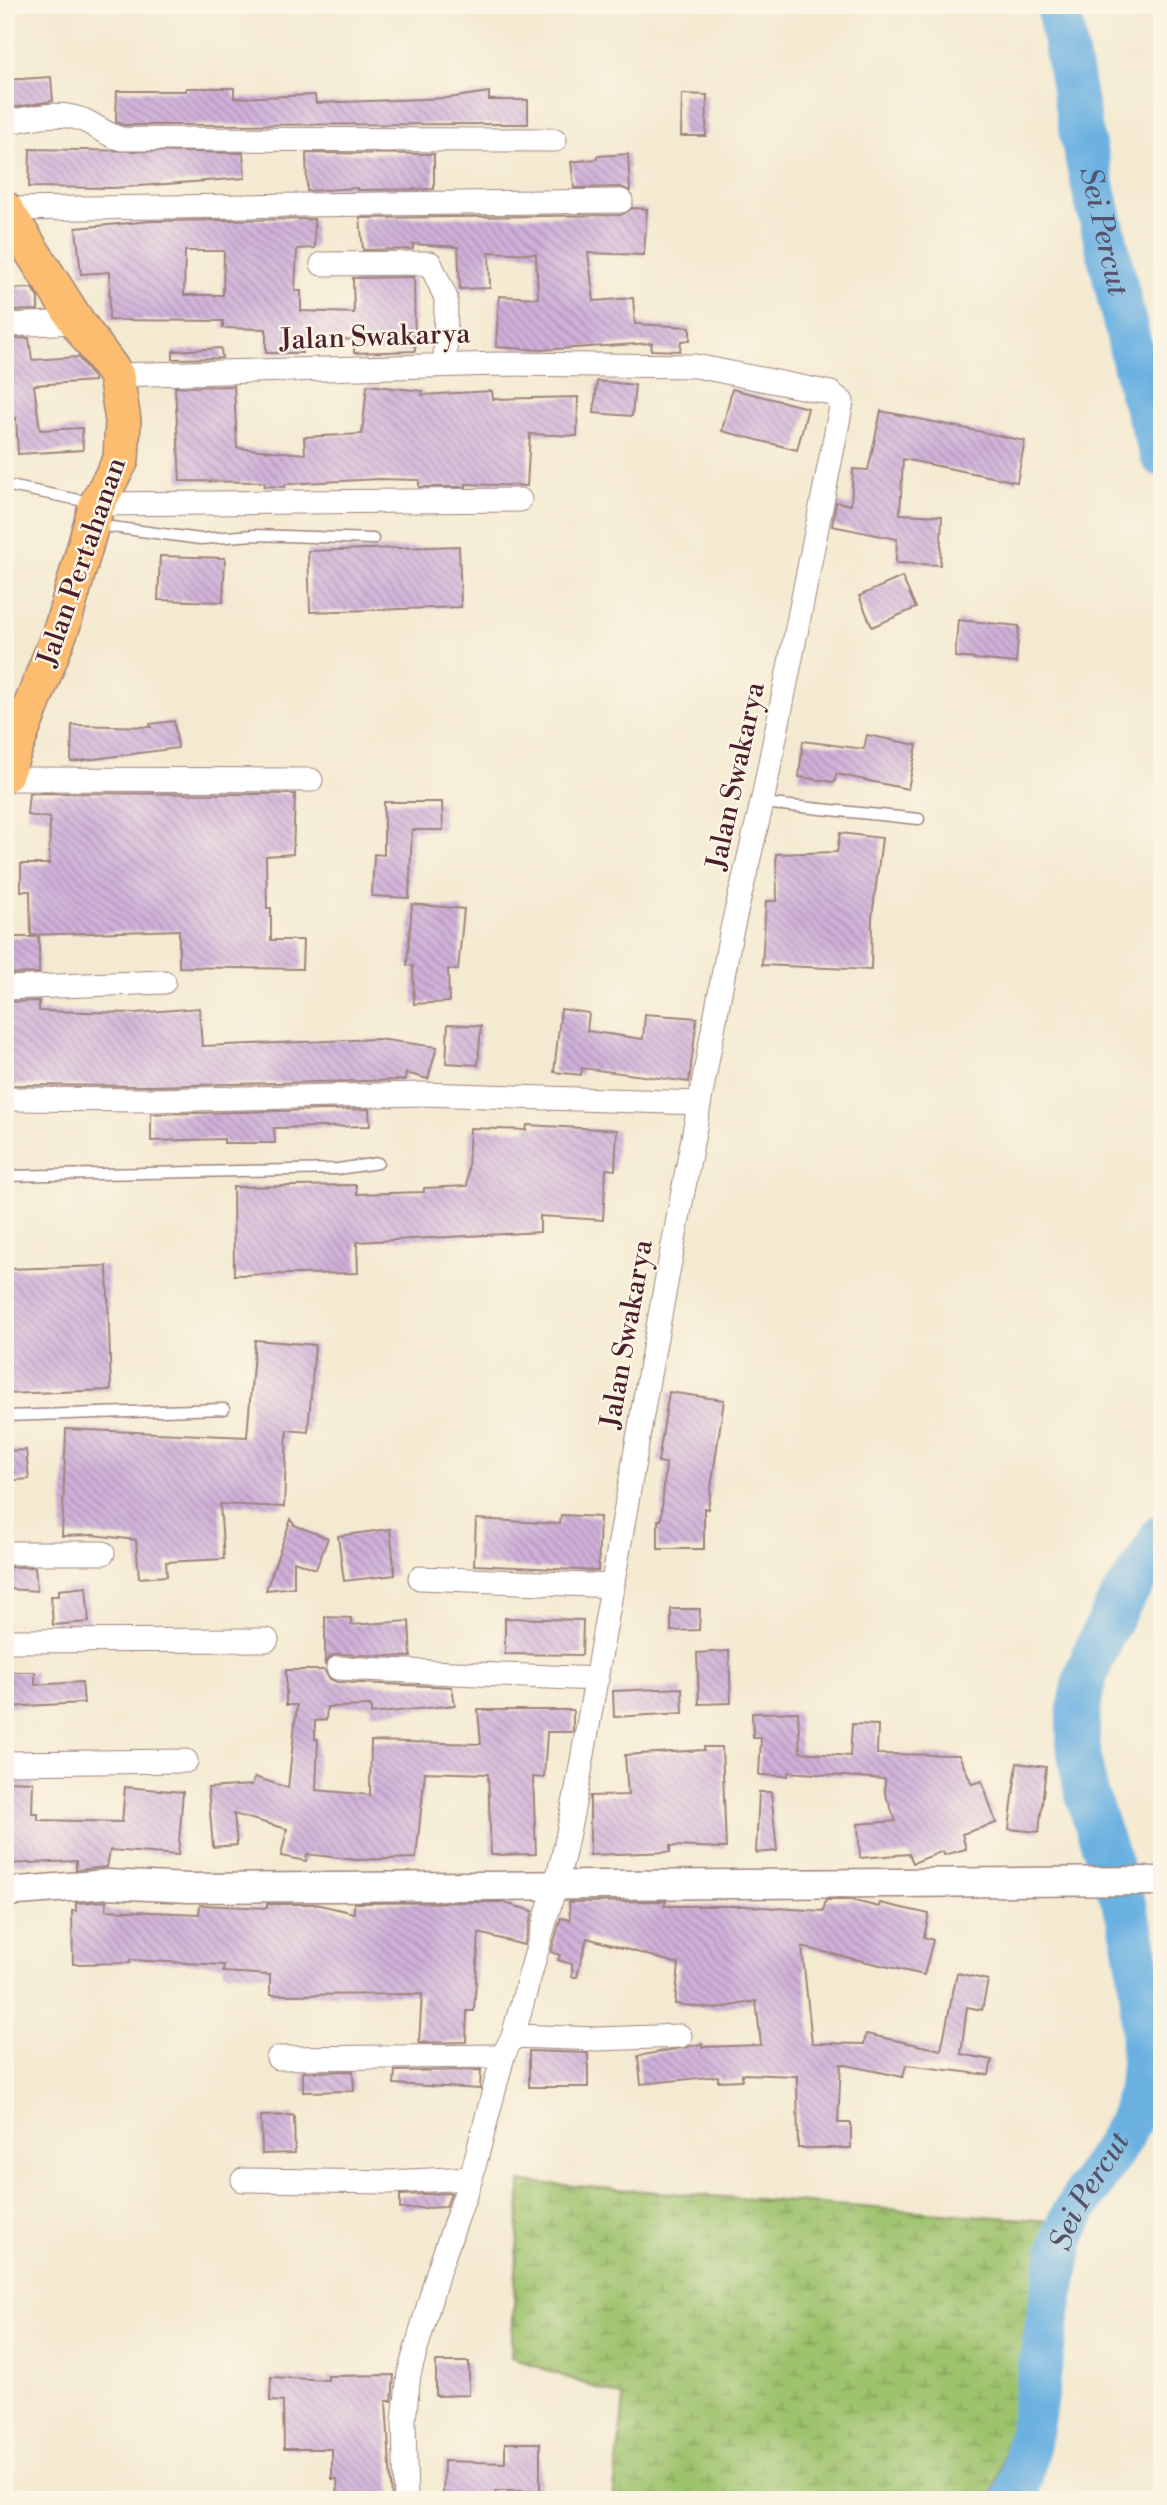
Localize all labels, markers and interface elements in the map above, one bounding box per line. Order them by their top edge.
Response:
water label: Sei Percut [1070,163,1137,301]
street label: Jalan Swakarya [278,316,472,358]
street label: Jalan Pertahanan [30,453,134,672]
street label: Jalan Swakarya [699,678,773,874]
street label: Jalan Swakarya [593,1236,661,1432]
water label: Sei Percut [1042,2125,1139,2255]

